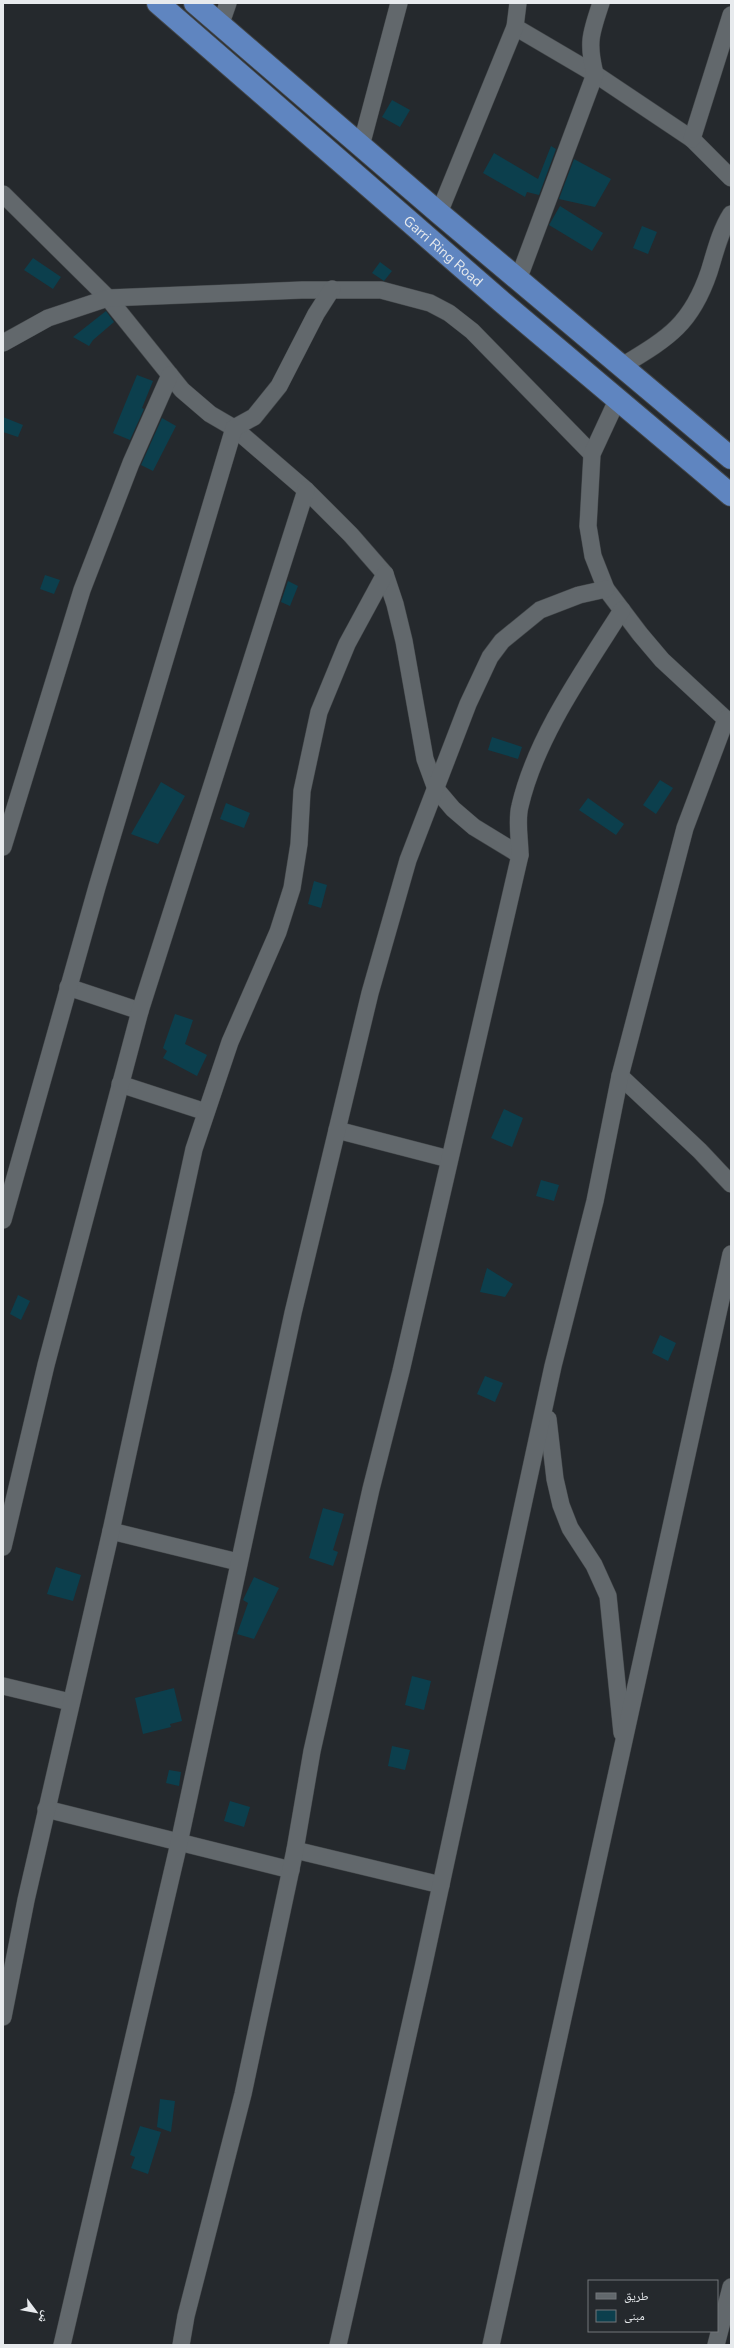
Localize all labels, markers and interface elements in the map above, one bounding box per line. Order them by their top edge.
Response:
street label: Garri Ring Road [400,211,487,291]
legend [588,2280,718,2332]
text: طريق [624,2288,649,2304]
north arrow [16,2292,56,2332]
text: ش [34,2308,54,2326]
text: مبنى [624,2308,645,2324]

